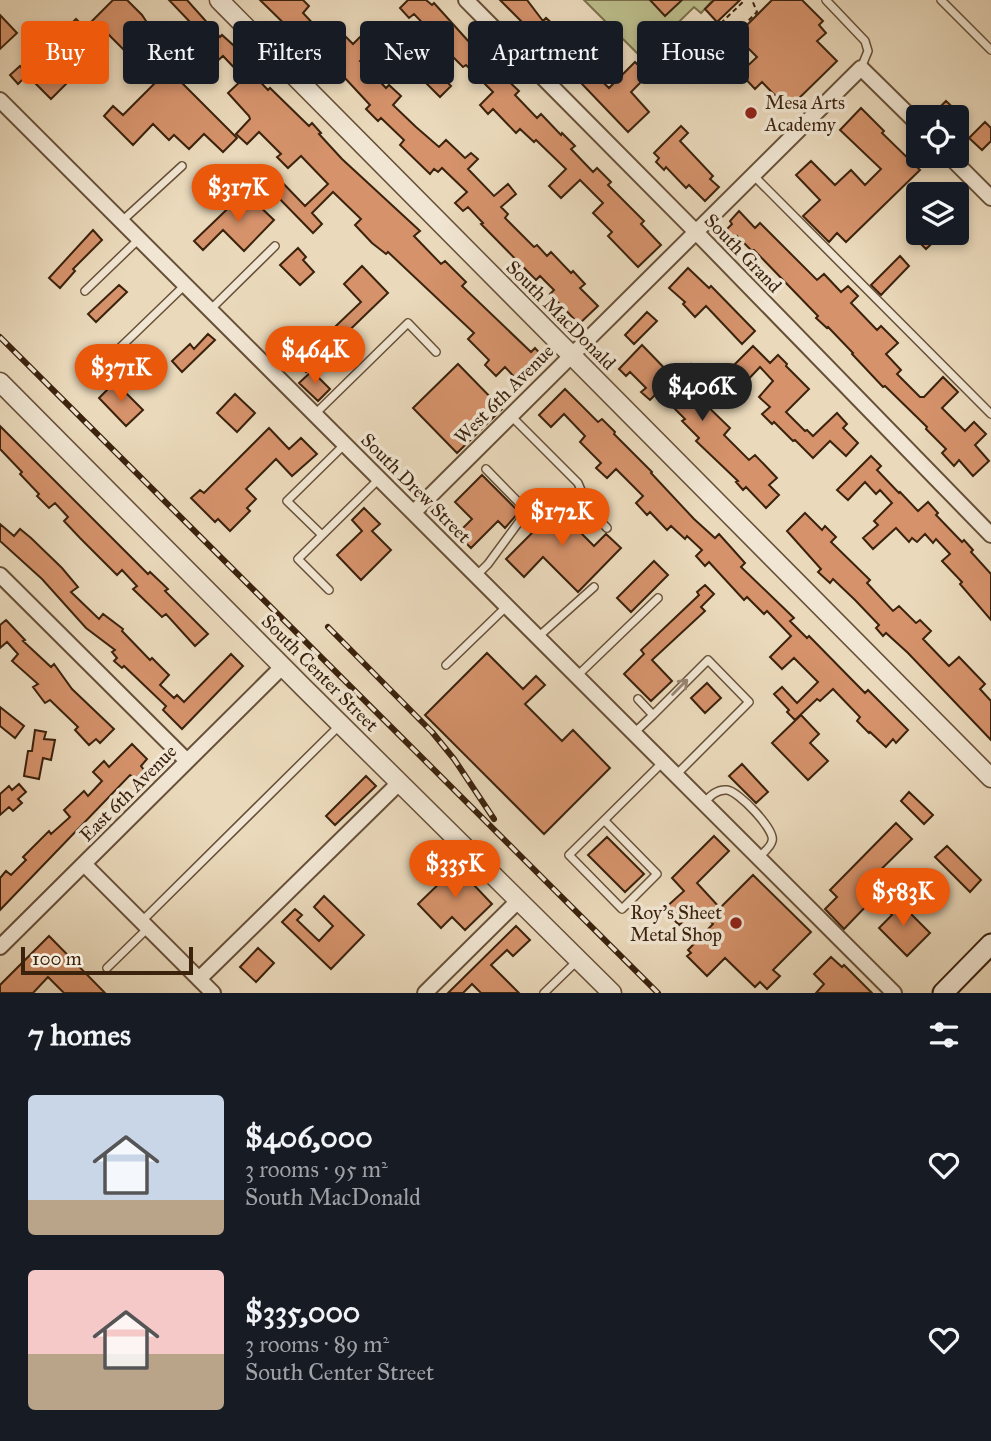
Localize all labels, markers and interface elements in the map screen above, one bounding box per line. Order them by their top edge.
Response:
chip: Buy [21,21,109,84]
chip: Rent [123,21,219,84]
chip: Filters [233,21,346,84]
chip: New [360,21,454,84]
chip: Apartment [468,21,623,84]
chip: House [637,21,749,84]
place label: Mesa Arts Academy [764,91,845,136]
marker: Mesa Arts Academy [743,105,759,121]
map controls [906,105,969,245]
button: locate [906,105,969,168]
pin: $317K [189,164,287,224]
text: $317K [208,173,268,201]
button: layers [906,182,969,245]
street label: South Grand [700,209,787,298]
street label: South MacDonald [501,255,621,375]
pin: $464K [266,326,364,386]
text: $464K [281,335,349,363]
street label: West 6th Avenue [450,339,559,448]
pin: $371K [72,344,170,404]
text: $371K [91,353,151,381]
pin: $406K [653,364,751,423]
text: $406K [668,372,736,400]
street label: South Drew Street [356,428,476,548]
pin: $172K [513,489,611,548]
text: $172K [531,497,593,525]
street label: South Center Street [257,610,384,737]
one-way arrow [672,679,689,696]
street label: East 6th Avenue [75,740,181,846]
pin: $335K [406,841,504,900]
text: $335K [425,849,485,877]
pin: $583K [854,869,952,928]
text: $583K [872,877,934,905]
place label: Roy's Sheet Metal Shop [630,901,722,946]
marker: Roy's Sheet Metal Shop [728,915,744,931]
scale bar [21,944,192,976]
text: 100 m [32,947,82,970]
icon: filters [925,1016,963,1054]
text: 7 homes [28,1017,131,1053]
text: $406,000 [245,1119,373,1155]
icon: home [84,1123,168,1207]
icon: heart [925,1146,963,1184]
text: 3 rooms · 95 m² [245,1155,388,1183]
text: South MacDonald [245,1183,421,1211]
text: $335,000 [245,1294,360,1330]
icon: home [84,1298,168,1382]
icon: heart [925,1321,963,1359]
text: 3 rooms · 89 m² [245,1330,389,1358]
text: South Center Street [245,1358,434,1386]

